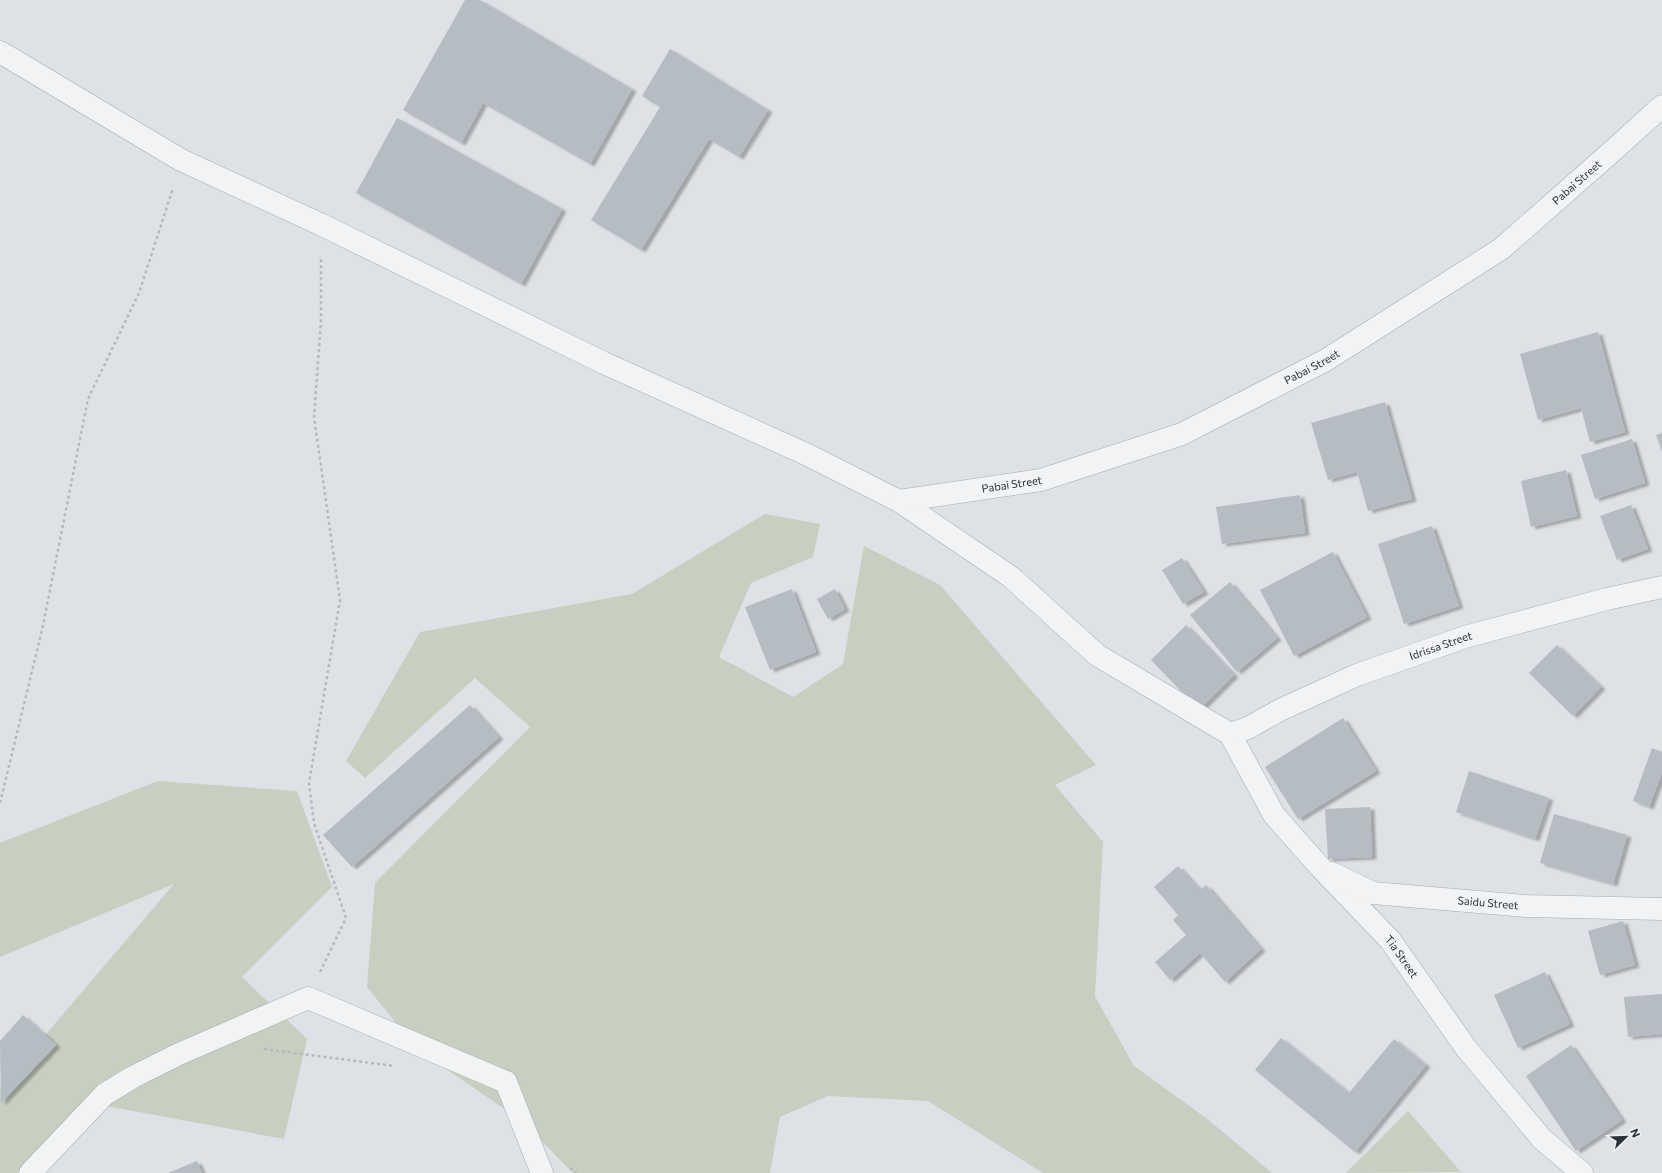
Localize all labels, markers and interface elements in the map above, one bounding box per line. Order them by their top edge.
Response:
street label: Pabai Street [1549,157,1604,207]
street label: Pabai Street [1282,346,1342,386]
street label: Pabai Street [981,473,1043,495]
street label: Idrissa Street [1407,628,1474,662]
street label: Saidu Street [1457,893,1519,911]
street label: Tia Street [1383,932,1422,980]
north arrow [1606,1117,1646,1157]
text: N [1628,1127,1643,1139]

